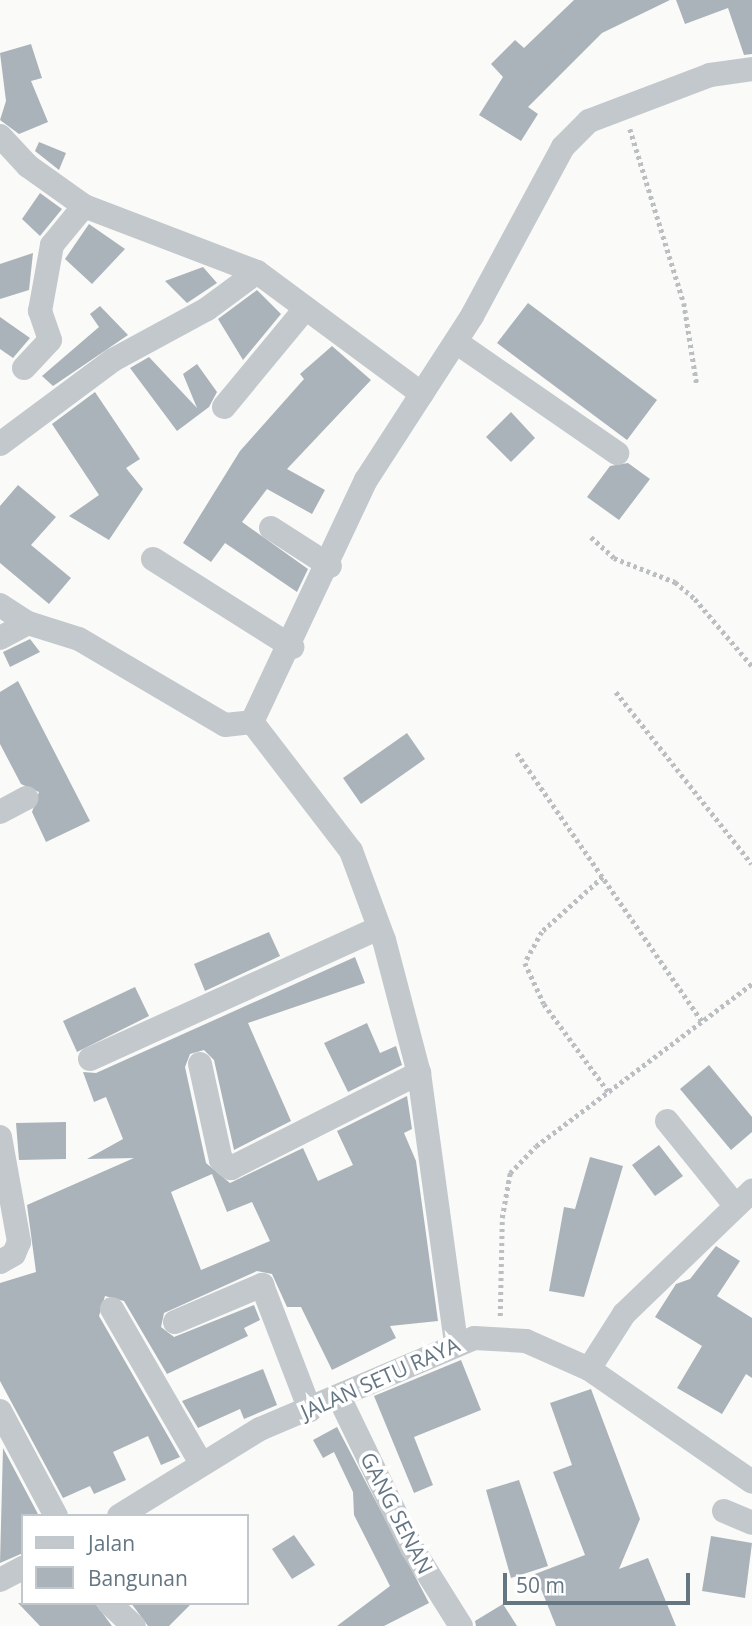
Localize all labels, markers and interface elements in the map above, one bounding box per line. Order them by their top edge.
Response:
street label: JALAN SETU RAYA [297,1332,463,1424]
street label: GANG SENAN [356,1448,438,1578]
legend [21,1514,248,1605]
text: Jalan [88,1529,135,1557]
scale bar [507,1560,694,1604]
text: Bangunan [88,1564,188,1592]
text: 50 m [516,1571,565,1599]

